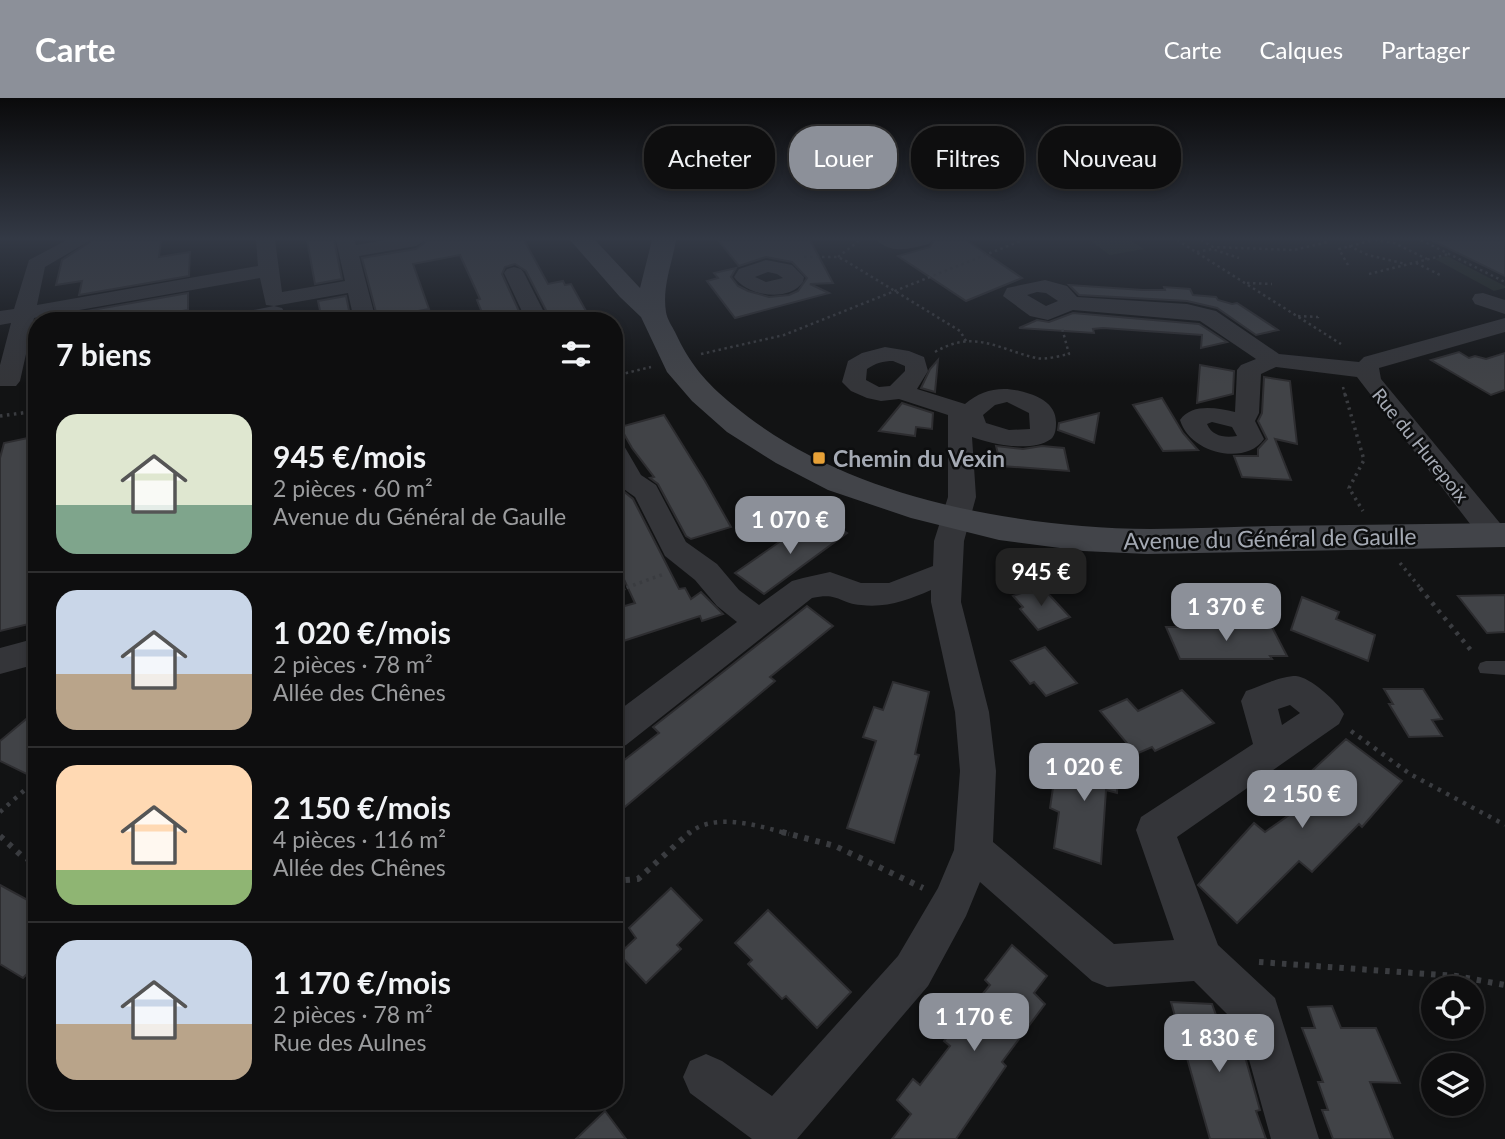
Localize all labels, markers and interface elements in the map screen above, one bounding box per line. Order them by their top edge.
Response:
text: Carte [35,29,116,69]
text: Carte [1164,35,1222,64]
text: Calques [1260,35,1343,64]
text: Partager [1381,35,1470,64]
chip: Acheter [644,126,775,189]
chip: Louer [789,126,897,189]
chip: Filtres [911,126,1024,189]
chip: Nouveau [1038,126,1181,189]
icon: filters [557,335,595,373]
text: 7 biens [56,336,151,372]
street label: Rue du Hurepoix [1368,383,1474,507]
text: 945 €/mois [273,438,426,474]
icon: home [112,442,196,526]
place label: Chemin du Vexin [833,444,1005,472]
marker: Chemin du Vexin [811,450,827,466]
text: 2 pièces · 60 m² [273,474,433,502]
pin: 1 070 € [725,496,855,556]
text: Avenue du Général de Gaulle [273,502,566,530]
text: 1 070 € [751,505,829,533]
street label: Avenue du Général de Gaulle [1123,521,1417,555]
pin: 945 € [992,548,1090,608]
text: 945 € [1012,557,1070,585]
pin: 1 370 € [1161,584,1291,643]
text: 1 370 € [1187,592,1265,620]
text: 1 020 €/mois [273,614,451,650]
icon: home [112,618,196,702]
text: 2 pièces · 78 m² [273,650,433,678]
text: Allée des Chênes [273,678,446,706]
pin: 1 020 € [1019,744,1149,803]
text: 1 020 € [1045,752,1123,780]
pin: 2 150 € [1237,770,1367,830]
text: 2 150 € [1263,779,1341,807]
text: 2 150 €/mois [273,789,451,825]
icon: home [112,793,196,877]
text: 4 pièces · 116 m² [273,825,446,853]
text: Allée des Chênes [273,853,446,881]
text: 1 170 €/mois [273,964,451,1000]
icon: home [112,968,196,1052]
map controls [1421,976,1484,1116]
button: locate [1421,976,1484,1039]
pin: 1 170 € [909,993,1039,1053]
text: 2 pièces · 78 m² [273,1000,433,1028]
text: 1 170 € [935,1002,1013,1030]
pin: 1 830 € [1154,1014,1284,1074]
text: 1 830 € [1180,1023,1258,1051]
text: Rue des Aulnes [273,1028,426,1056]
button: layers [1421,1053,1484,1116]

